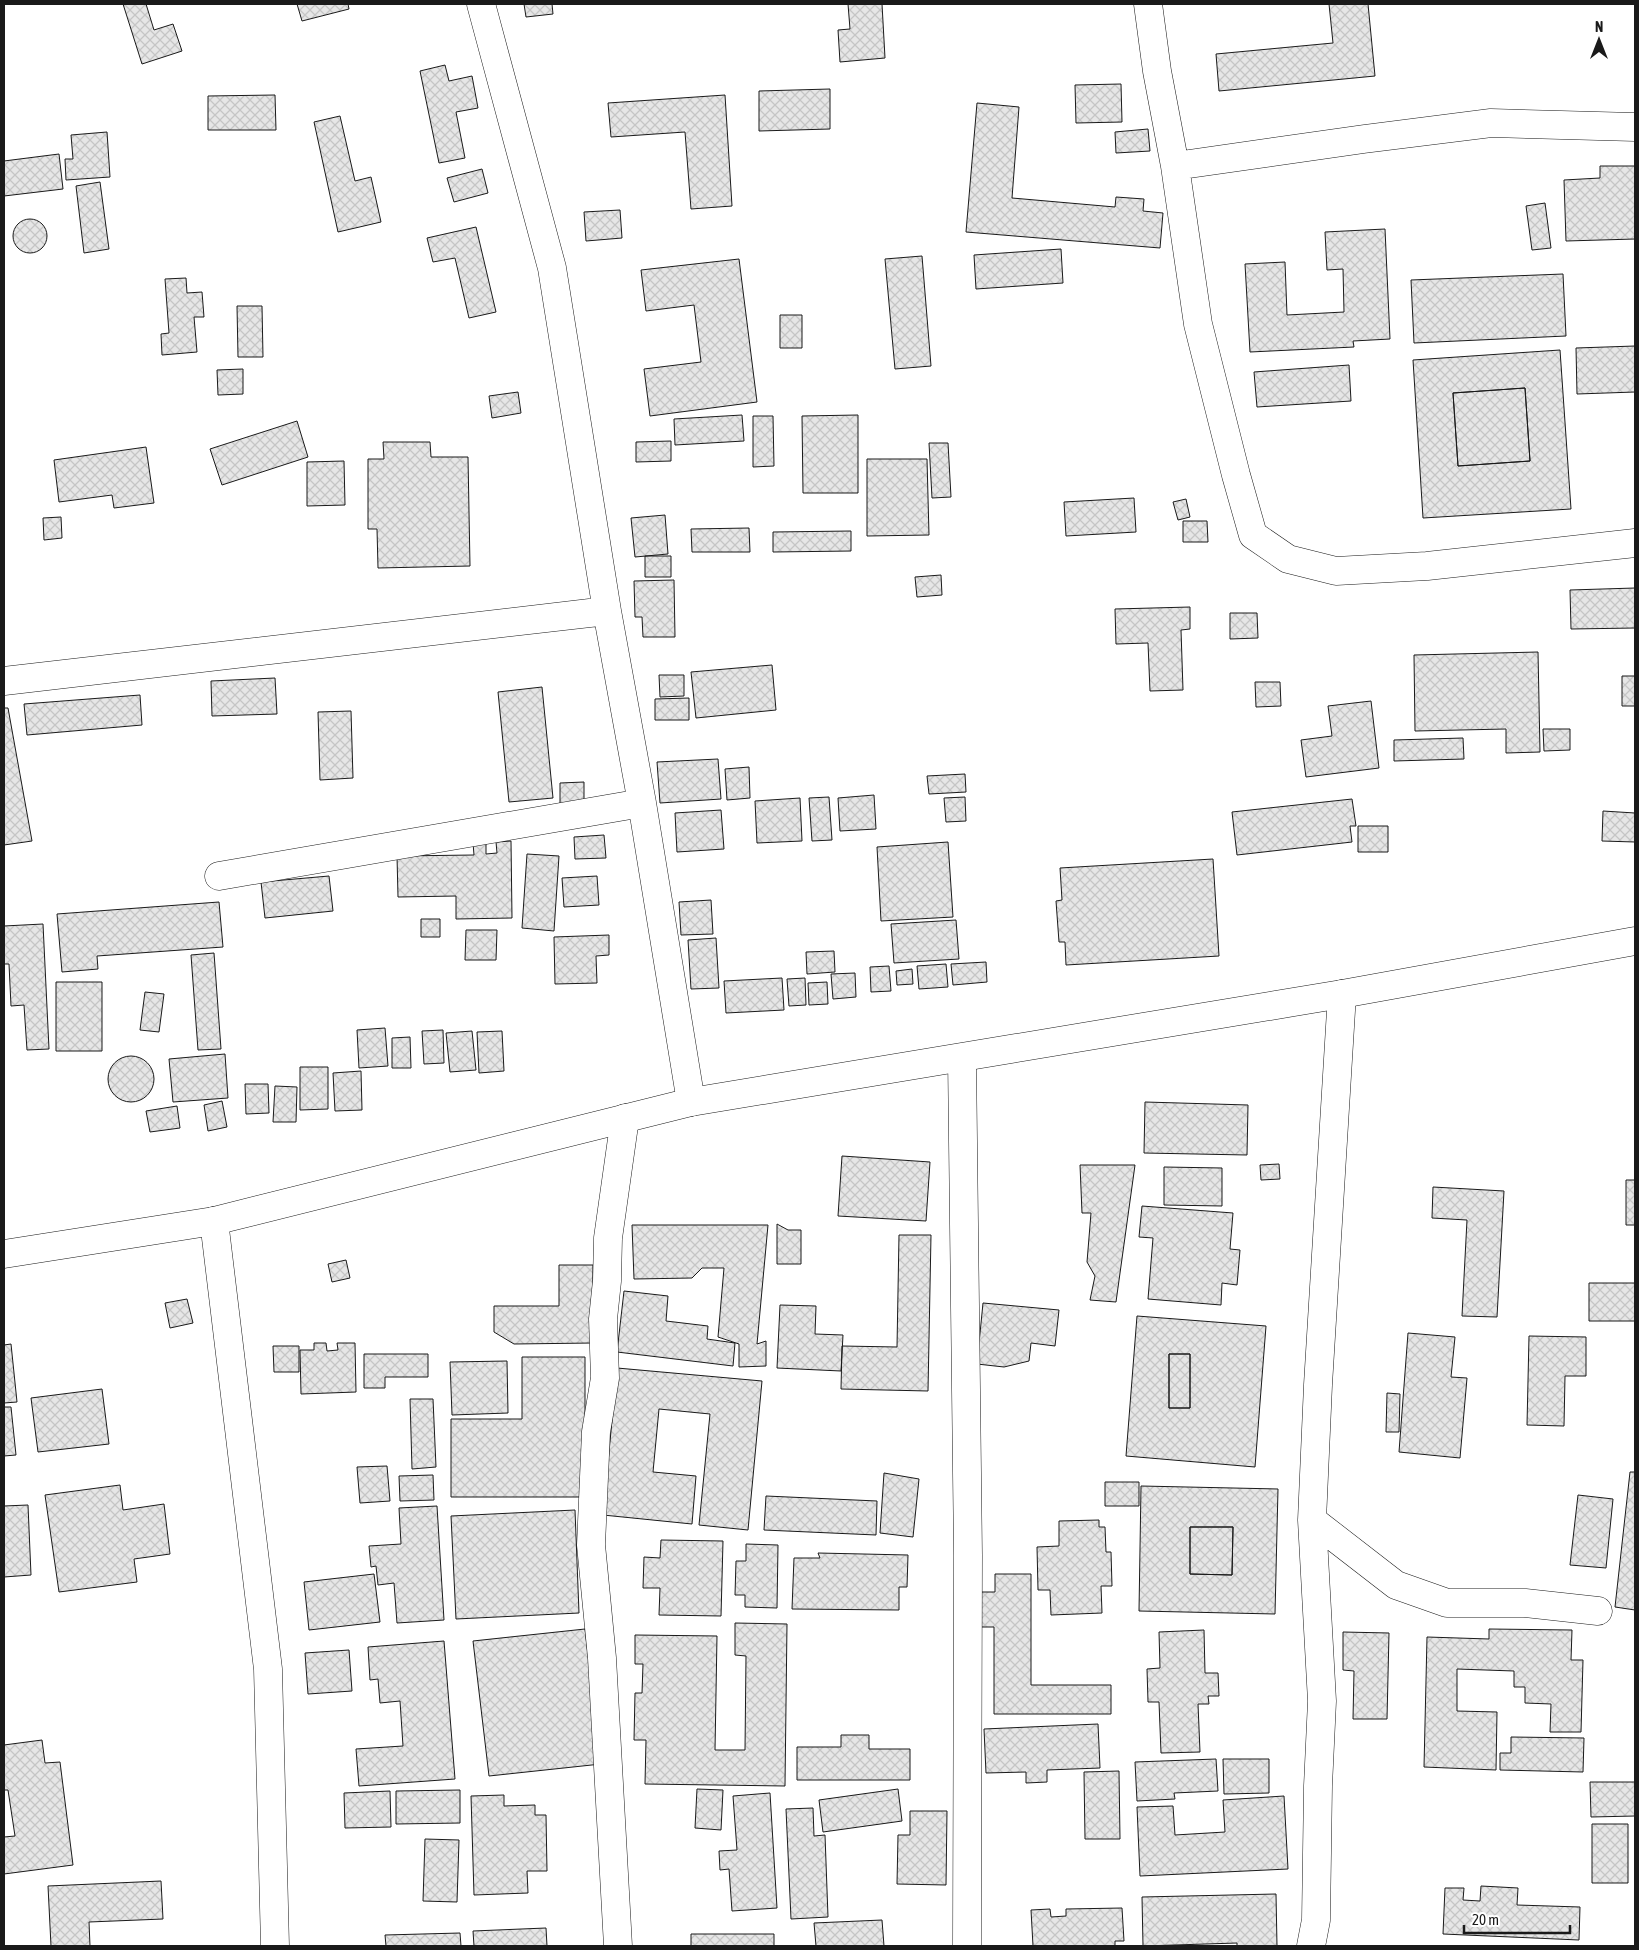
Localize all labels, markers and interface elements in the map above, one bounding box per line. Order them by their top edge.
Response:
north arrow [1574,15,1624,65]
text: N [1595,19,1603,35]
scale bar [1464,1902,1570,1934]
text: 20 m [1472,1911,1499,1928]

